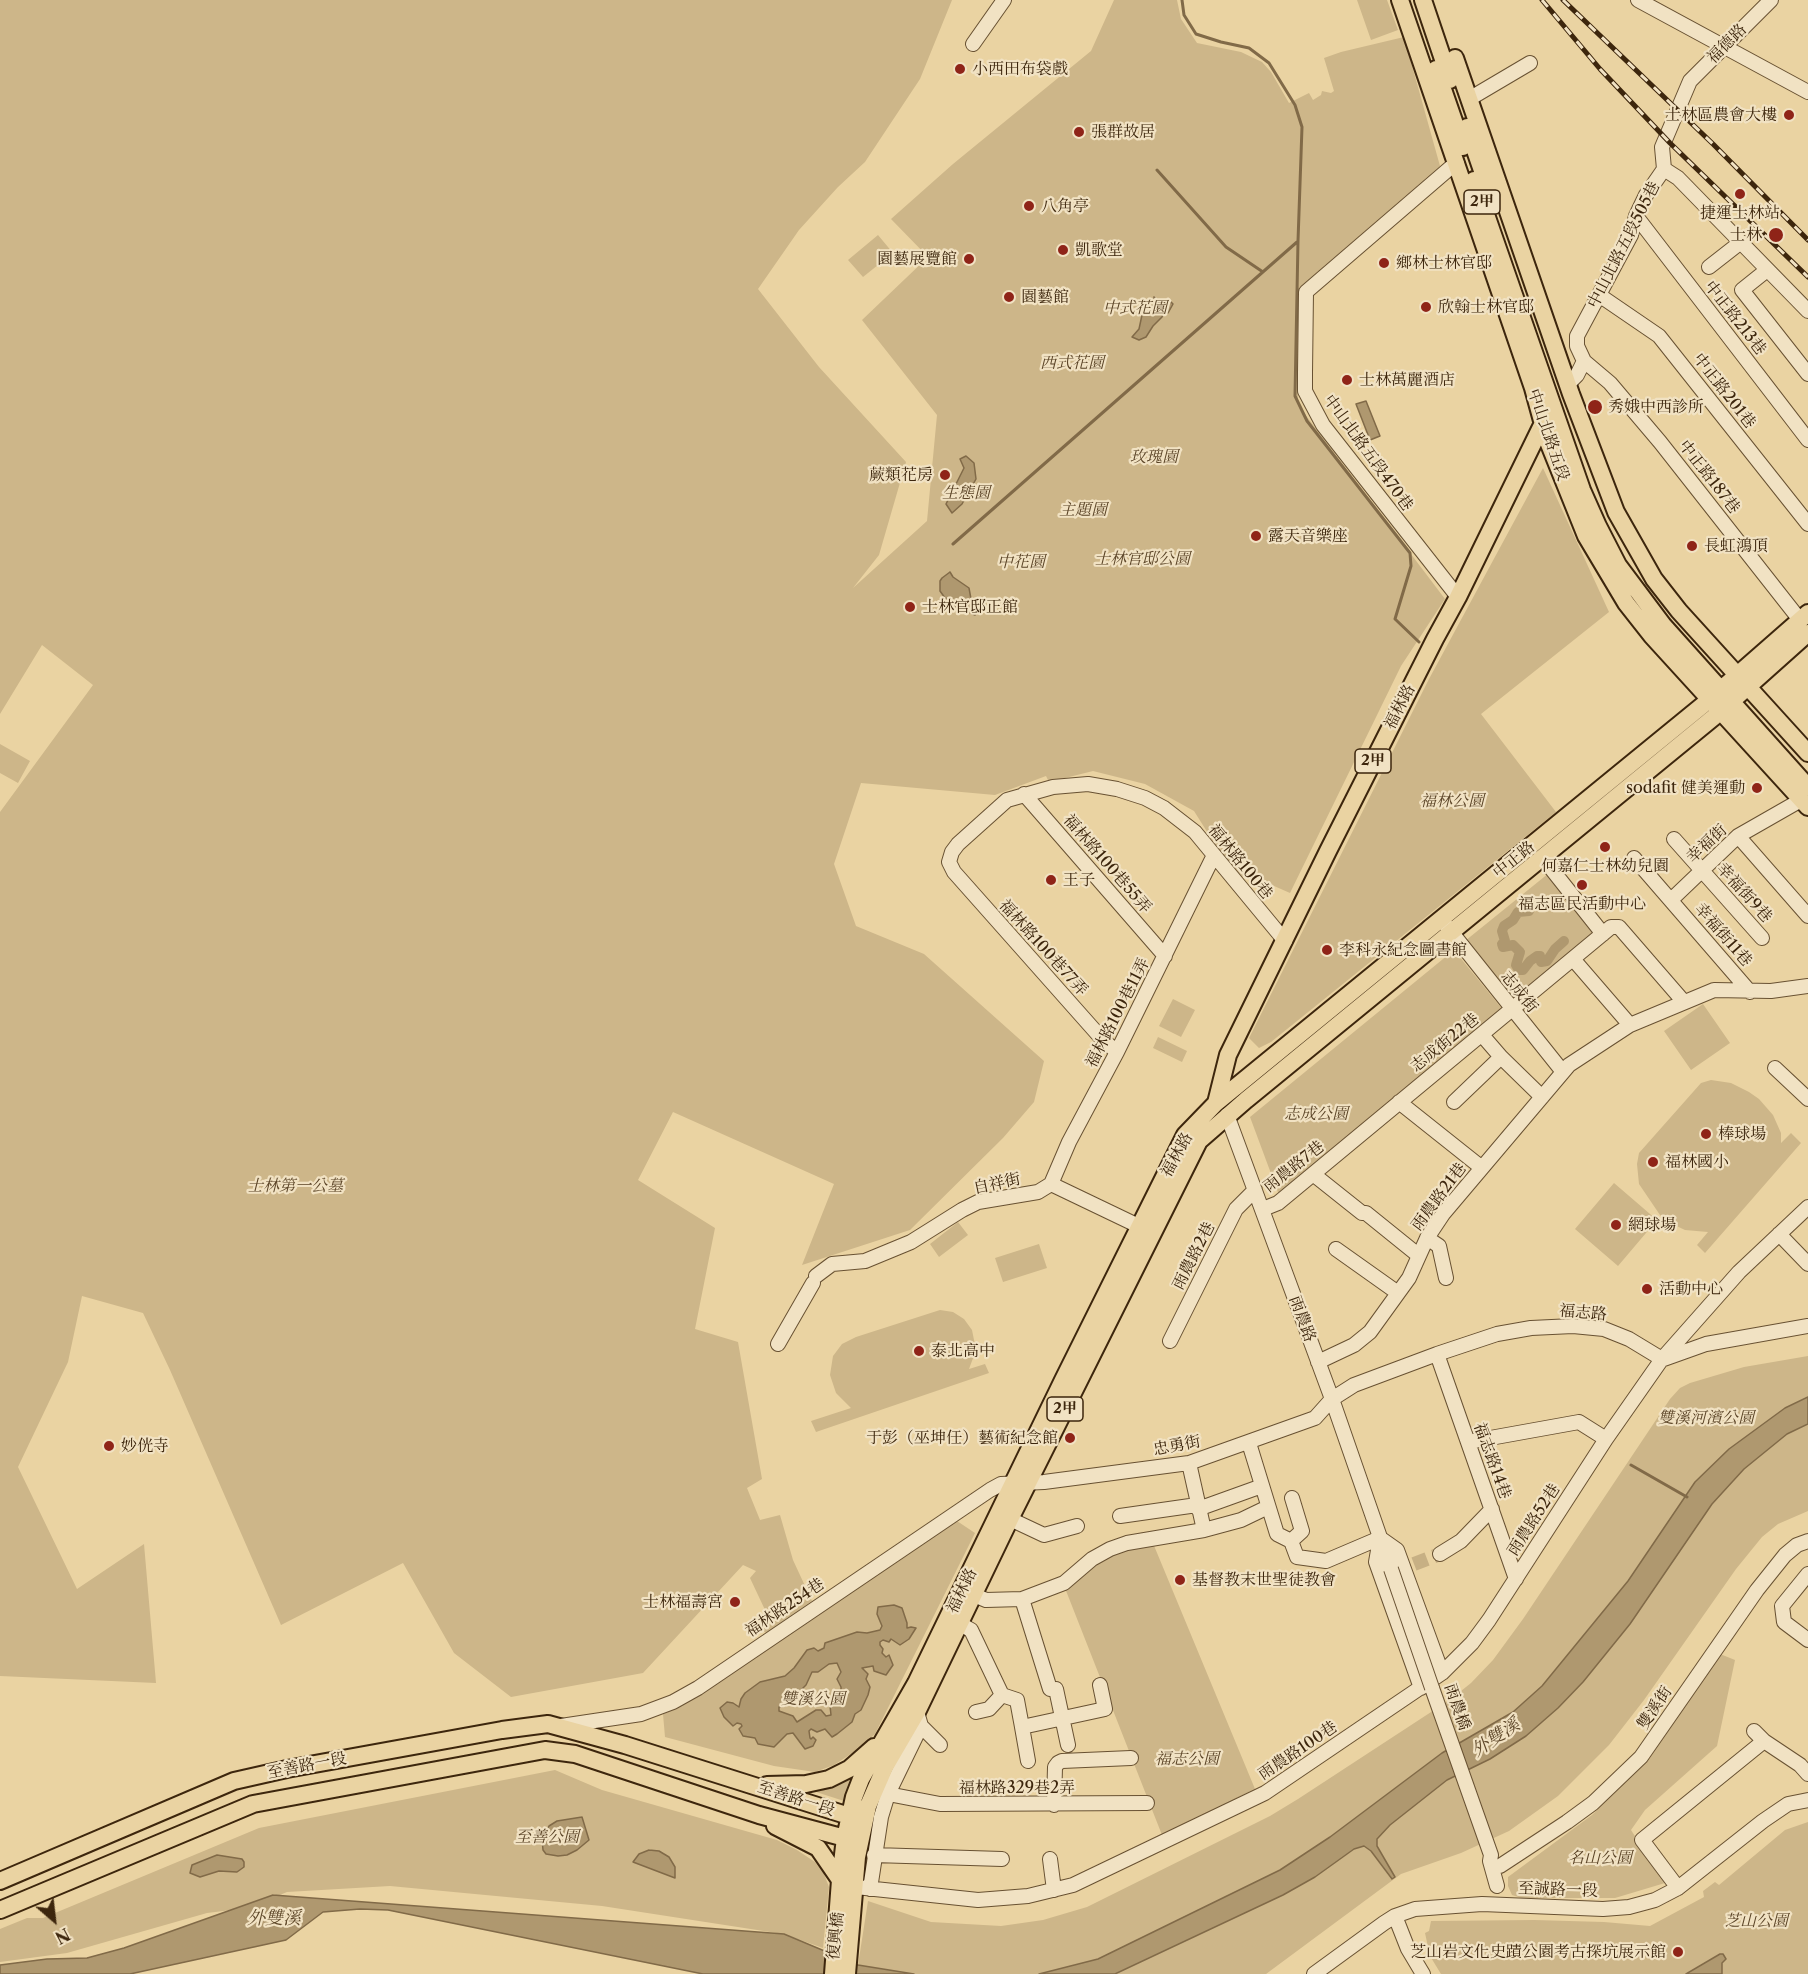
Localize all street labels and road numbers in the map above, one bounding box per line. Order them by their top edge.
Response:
street label: 福德路 [1703,20,1751,68]
street label: 中山北路五段505巷 [1584,178,1664,312]
road number: 2甲 [1464,190,1500,214]
street label: 中正路213巷 [1700,277,1770,359]
street label: 中正路201巷 [1689,350,1759,432]
street label: 中山北路五段 [1523,386,1573,484]
street label: 中山北路五段470巷 [1319,391,1417,515]
street label: 中正路187巷 [1674,436,1744,518]
street label: 福林路 [1381,681,1419,733]
road number: 2甲 [1355,749,1391,773]
street label: 福林路100巷55弄 [1059,811,1155,917]
street label: 福林路100巷 [1204,821,1276,903]
street label: 幸福街 [1683,821,1731,867]
street label: 中正路 [1489,837,1539,883]
street label: 幸福街9巷 [1712,859,1776,927]
street label: 福林路100巷77弄 [995,896,1091,1000]
street label: 幸福街11巷 [1690,899,1756,971]
street label: 福林路100巷11弄 [1082,955,1154,1071]
street label: 志成街 [1496,967,1542,1017]
street label: 志成街22巷 [1407,1010,1483,1076]
street label: 福林路 [1157,1129,1197,1181]
street label: 雨農路7巷 [1260,1137,1328,1197]
street label: 雨農路21巷 [1407,1159,1471,1235]
street label: 自祥街 [972,1170,1022,1198]
street label: 雨農路2巷 [1169,1219,1219,1293]
street label: 雨農路 [1285,1293,1319,1345]
street label: 福志路 [1558,1301,1608,1325]
road number: 2甲 [1047,1397,1083,1421]
street label: 福志路14巷 [1469,1420,1515,1502]
street label: 忠勇街 [1152,1432,1202,1460]
street label: 雨農路52巷 [1504,1480,1564,1560]
street label: 福林路 [943,1565,981,1617]
street label: 福林路254巷 [742,1575,828,1641]
street label: 雨農橋 [1440,1681,1474,1733]
street label: 雙溪街 [1634,1683,1676,1733]
street label: 雨農路100巷 [1255,1718,1341,1784]
street label: 至善路一段 [266,1749,348,1783]
street label: 至善路一段 [755,1778,837,1820]
street label: 福林路329巷2弄 [959,1778,1075,1798]
street label: 至誠路一段 [1518,1879,1598,1901]
street label: 復興橋 [824,1911,848,1961]

